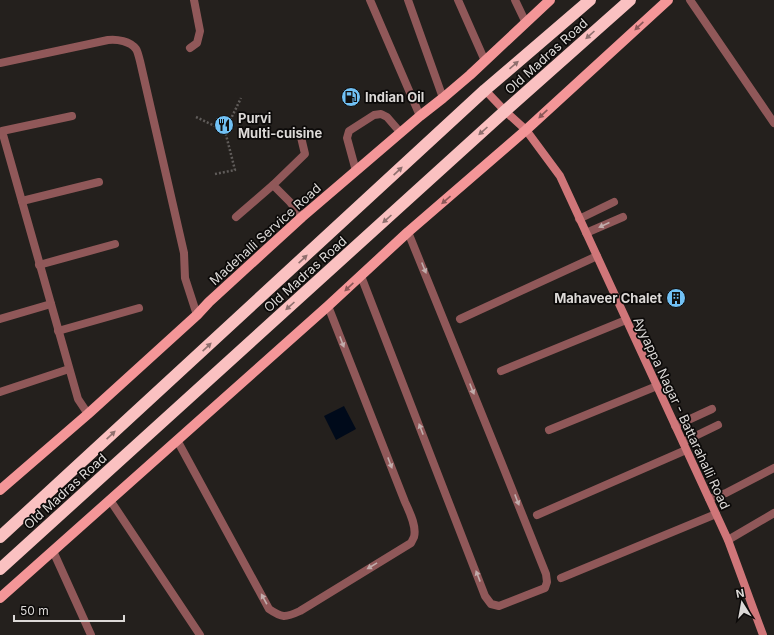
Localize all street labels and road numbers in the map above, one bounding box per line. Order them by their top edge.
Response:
street label: Old Madras Road [501,15,591,97]
street label: Madehalli Service Road [206,180,324,288]
street label: Old Madras Road [260,233,350,315]
street label: Ayyappa Nagar - Battarahalli Road [630,314,734,512]
street label: Old Madras Road [20,450,110,532]

